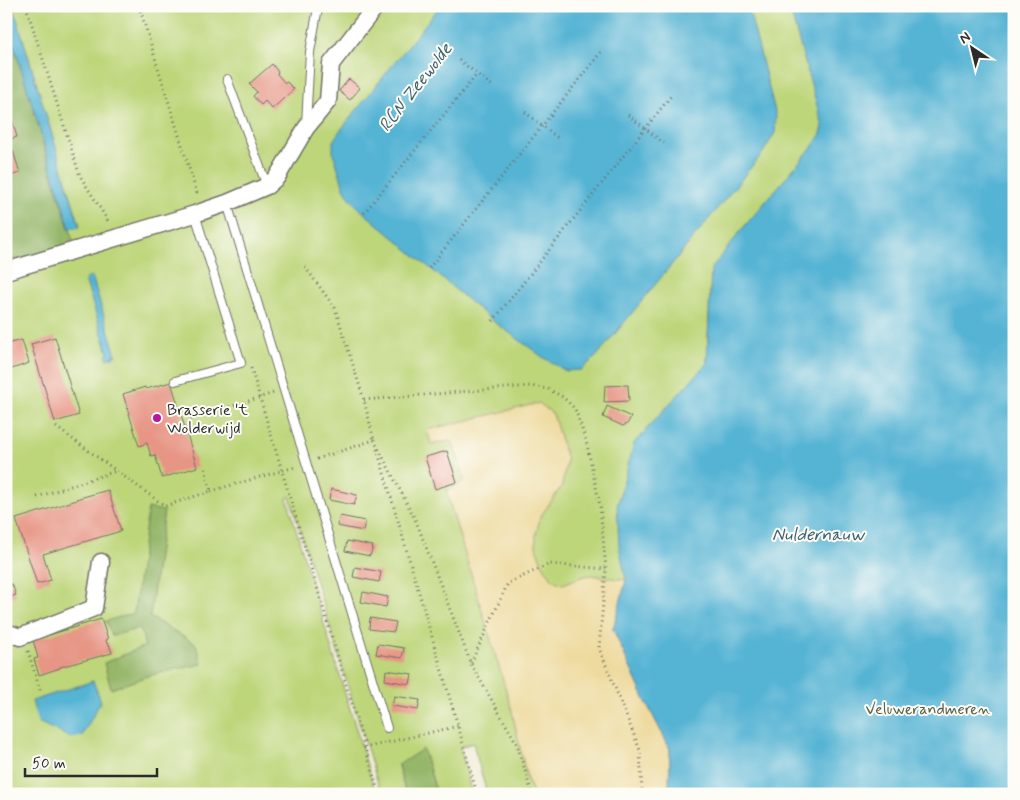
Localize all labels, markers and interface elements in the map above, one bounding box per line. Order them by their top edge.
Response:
north arrow [948,22,998,72]
text: N [956,28,974,48]
water label: RCN Zeewolde [373,37,459,137]
place label: Brasserie 't Wolderwijd [167,400,249,439]
marker: Brasserie 't Wolderwijd [151,412,163,424]
water label: Nuldernauw [772,523,866,547]
park label: Veluwerandmeren [866,699,991,720]
scale bar [25,745,158,777]
text: 50 m [32,754,66,774]

